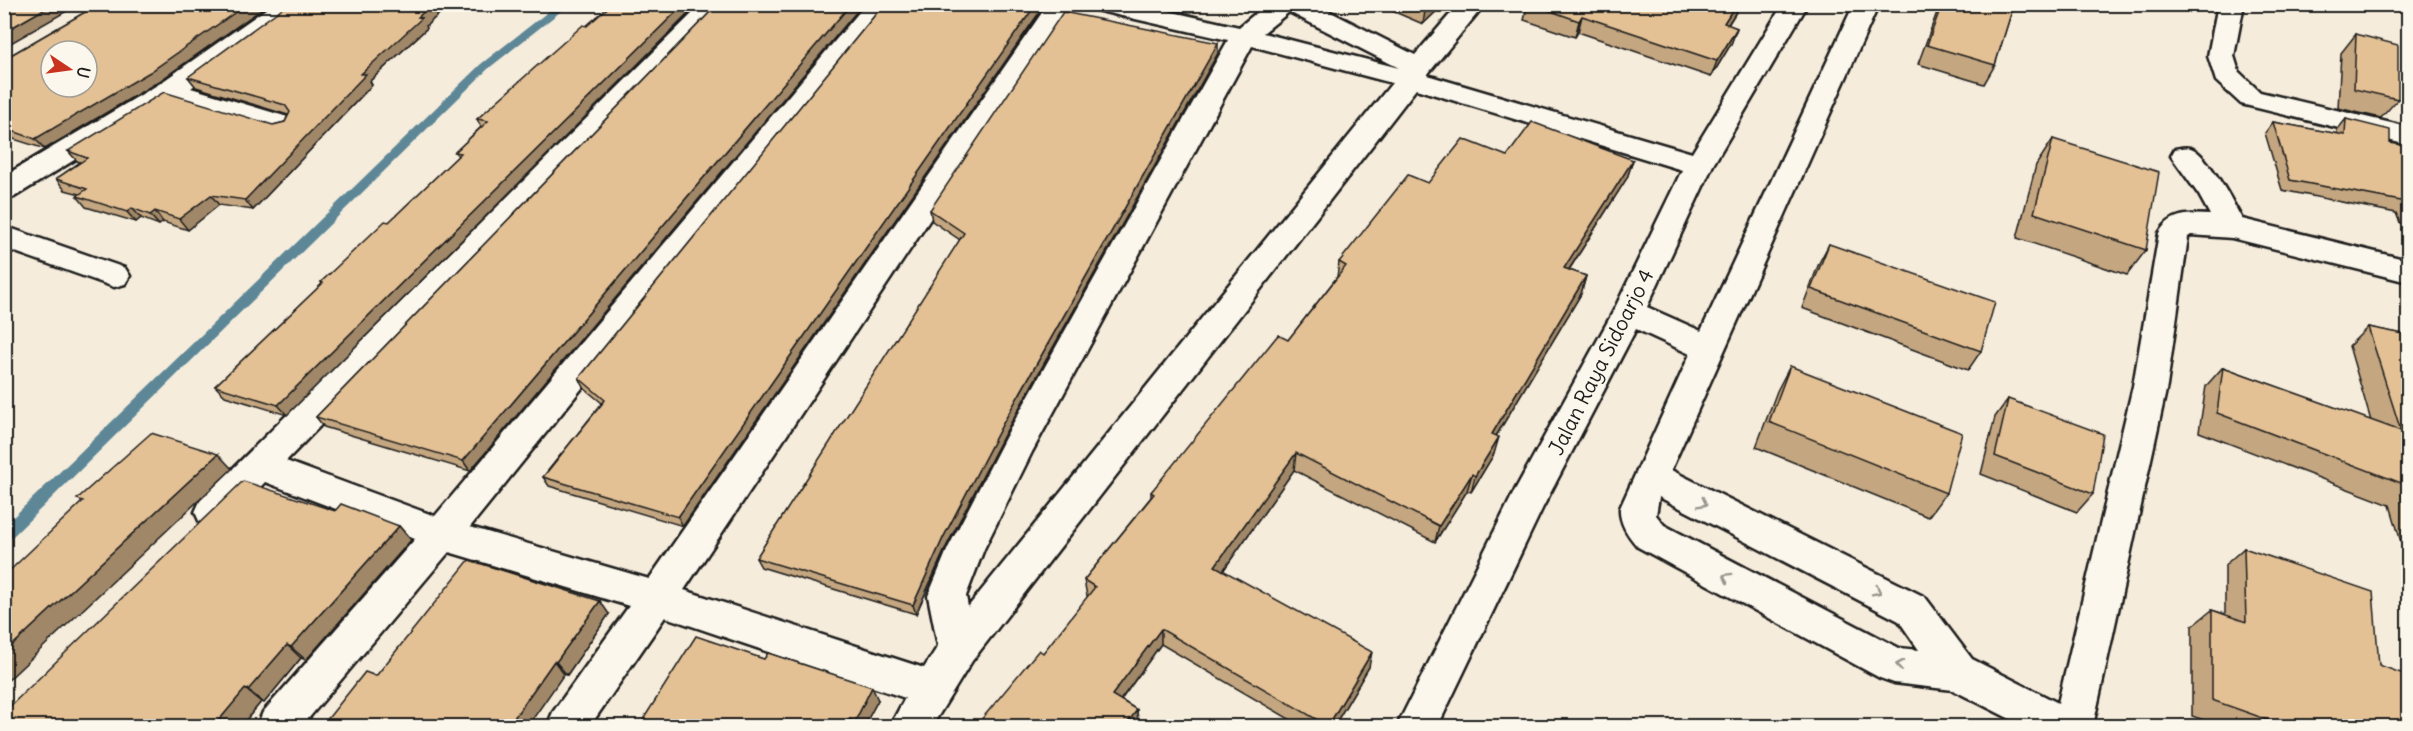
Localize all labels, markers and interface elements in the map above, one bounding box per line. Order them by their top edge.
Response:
north arrow [39,39,99,99]
text: U [73,65,95,80]
street label: Jalan Raya Sidoarjo 4 [1542,264,1660,460]
one-way arrow [1697,495,1708,507]
one-way arrow [1723,573,1733,584]
one-way arrow [1871,584,1881,595]
one-way arrow [1896,659,1906,672]

